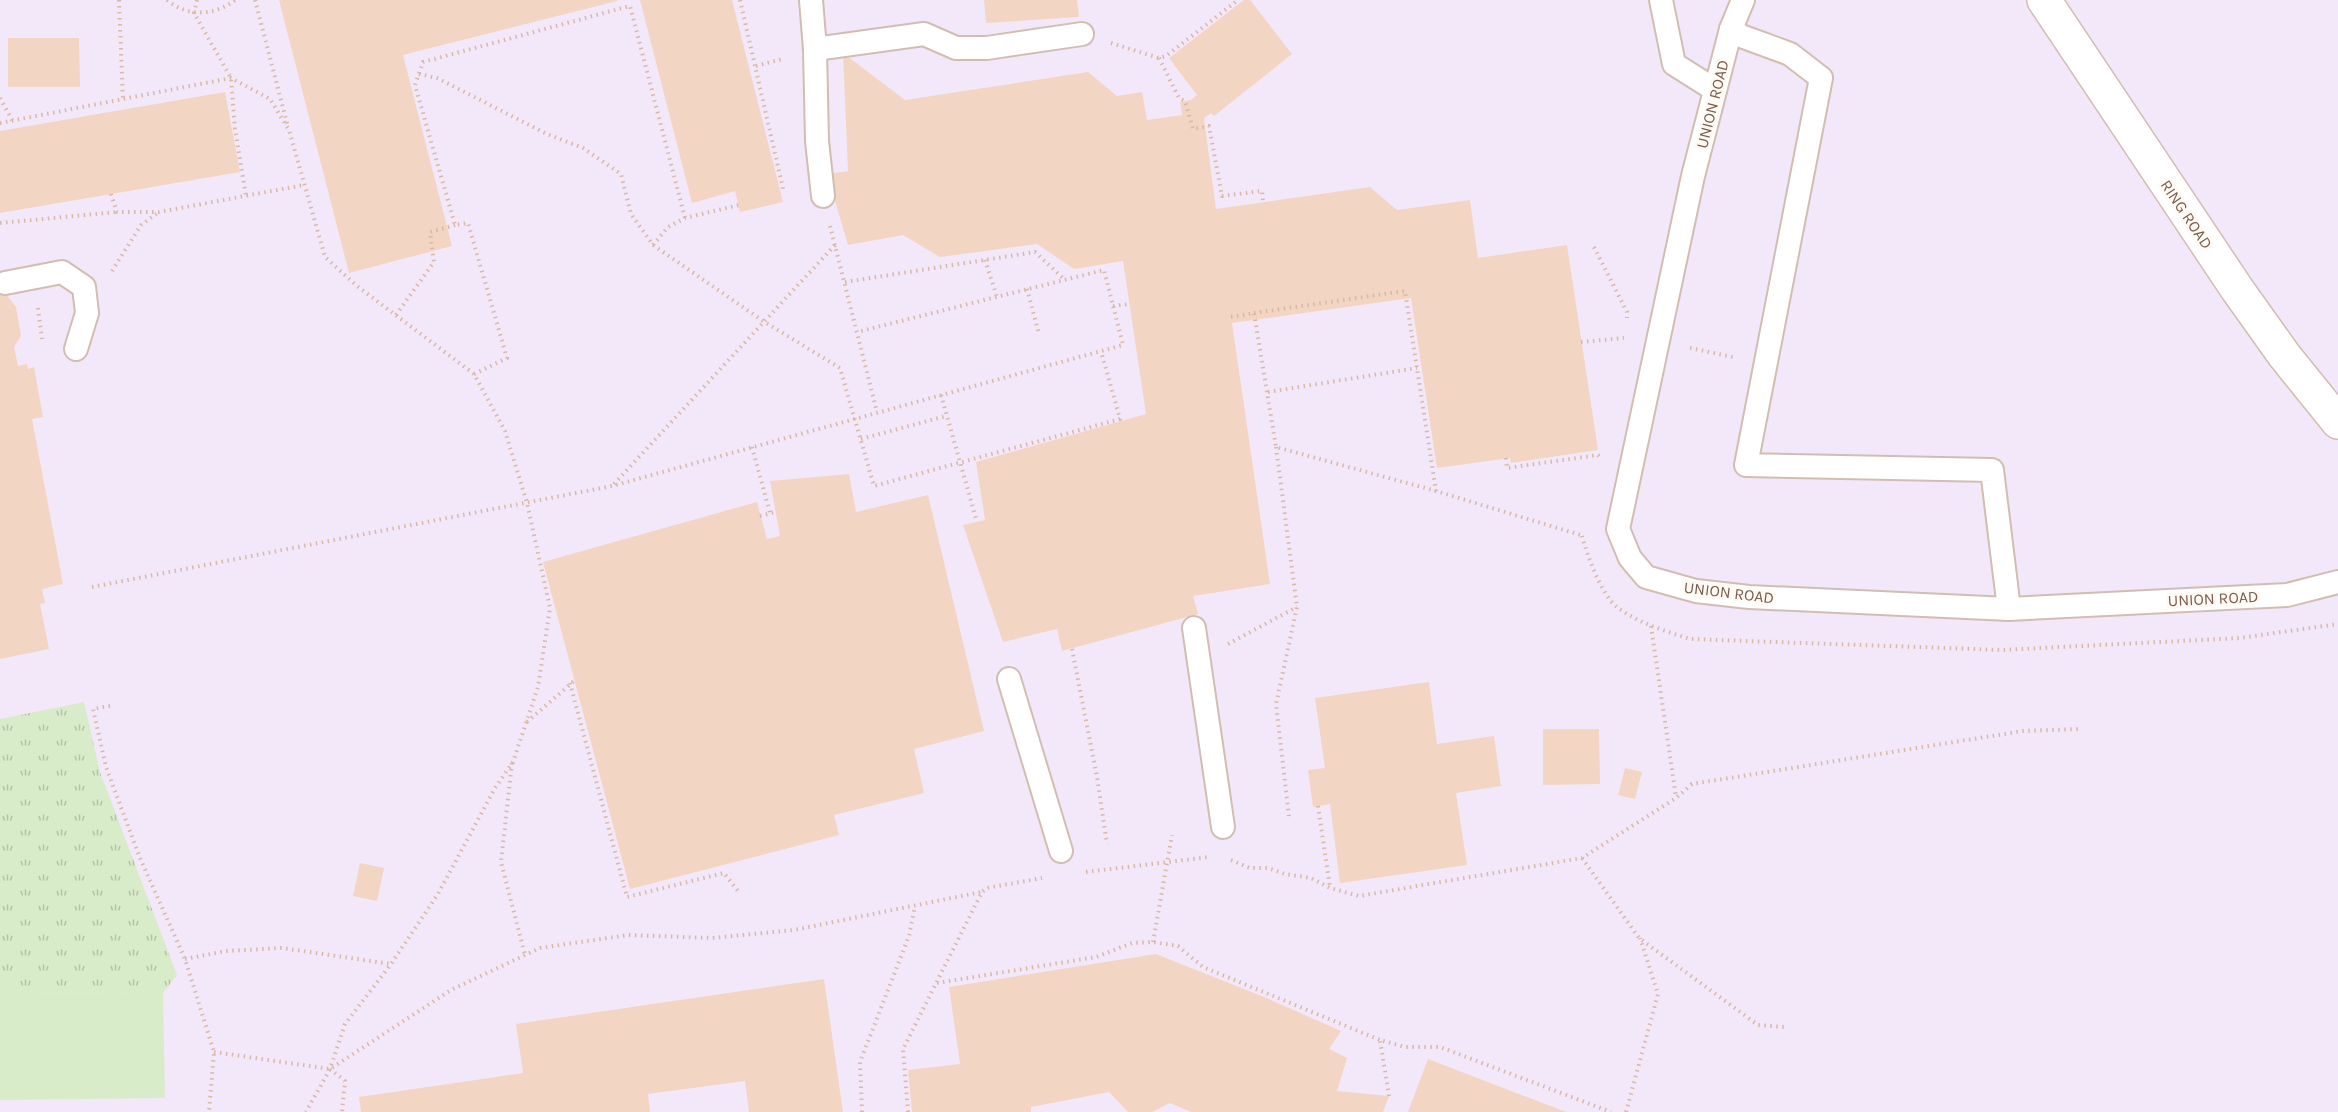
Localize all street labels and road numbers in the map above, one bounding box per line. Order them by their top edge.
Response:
street label: UNION ROAD [1692,58,1733,150]
street label: RING ROAD [2157,176,2217,252]
street label: UNION ROAD [1683,578,1775,607]
street label: UNION ROAD [2167,587,2259,610]

